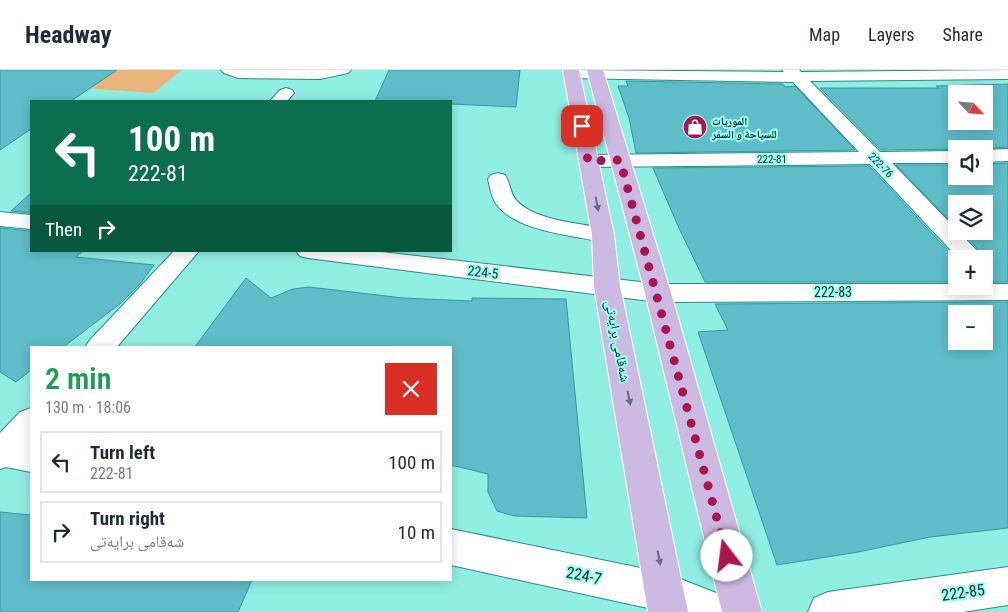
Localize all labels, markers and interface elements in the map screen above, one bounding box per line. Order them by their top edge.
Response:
text: Headway [25,21,111,49]
text: Map [809,24,840,45]
text: Layers [868,24,915,45]
text: Share [943,24,983,45]
north arrow [948,85,992,130]
map controls [948,85,993,350]
pin [561,105,603,147]
icon: arrive [568,112,596,140]
shop icon: الموريات للسياحة و السفر [682,114,708,140]
place label: الموريات للسياحة و السفر [711,115,777,141]
text: 100 m [128,119,215,160]
icon: left [45,120,110,185]
button: sound [948,140,993,185]
street label: 222-76 [866,150,896,181]
street label: 222-81 [757,153,787,166]
text: 222-81 [128,161,188,186]
button: layers [948,195,993,240]
one-way arrow [593,196,601,212]
icon: right [92,215,120,243]
text: Then [45,218,82,241]
button: + [948,250,993,295]
street label: 224-5 [467,262,500,282]
street label: 222-83 [814,284,852,300]
street label: شەقامی برایەتی [601,299,634,383]
button: − [948,305,993,350]
text: 2 min [45,361,111,396]
button: close [385,363,437,415]
one-way arrow [625,391,633,407]
text: 130 m · 18:06 [45,398,131,417]
text: Turn left [90,441,155,464]
icon: left [47,448,75,476]
text: 100 m [388,451,435,474]
text: 222-81 [90,464,133,483]
text: Turn right [90,507,165,530]
icon: right [47,518,75,546]
text: 10 m [398,521,435,544]
position arrow [700,529,752,581]
text: شەقامی برایەتی [90,532,184,551]
one-way arrow [655,551,663,567]
street label: 224-7 [565,562,603,588]
street label: 222-85 [940,580,986,605]

